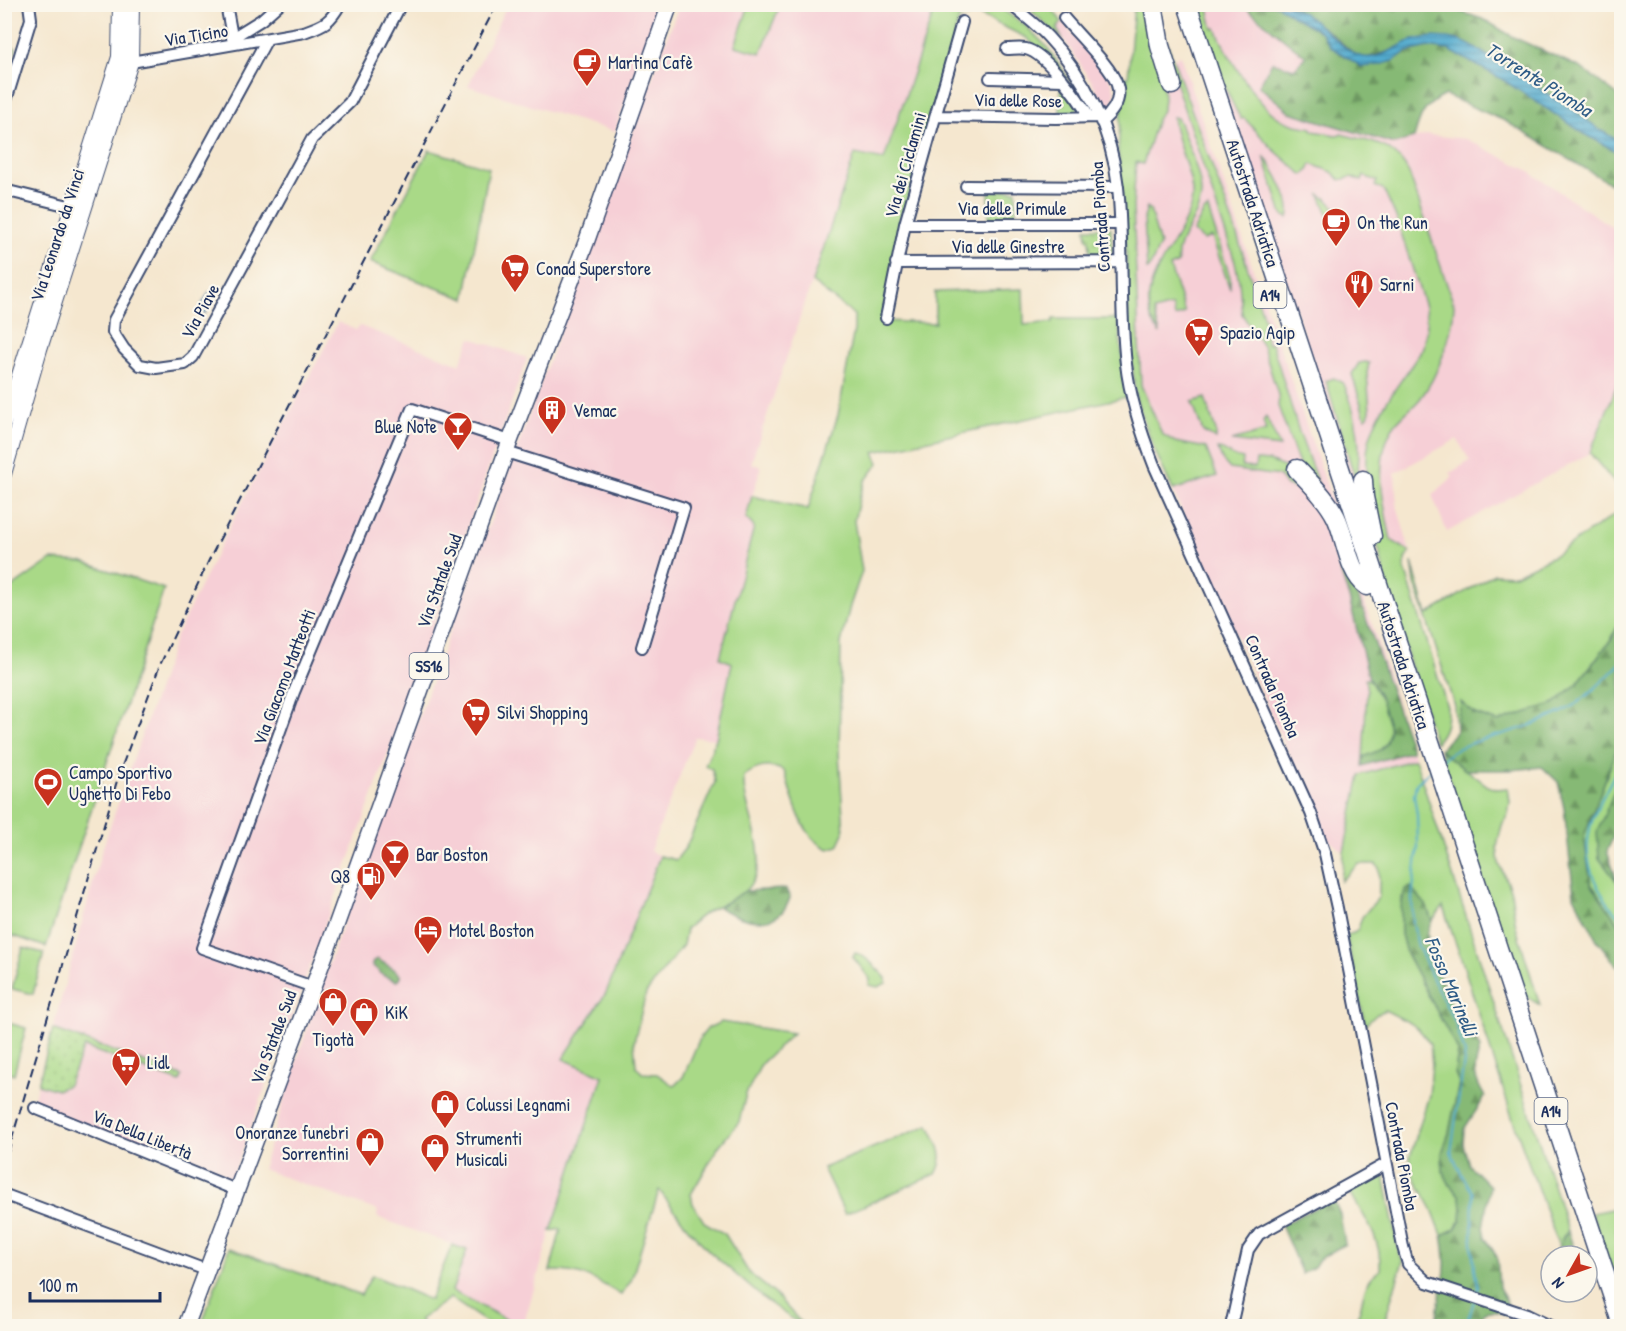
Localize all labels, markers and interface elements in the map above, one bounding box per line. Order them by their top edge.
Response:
street label: Via Ticino [162,18,230,52]
water label: Torrente Piomba [1480,35,1599,124]
cafe icon: Martina Cafè [571,46,603,88]
place label: Martina Cafè [608,50,693,75]
street label: Via delle Rose [974,87,1062,113]
street label: Via dei Ciclamini [878,109,932,221]
street label: Autostrada Adriatica [1221,136,1285,270]
street label: Contrada Piomba [1084,161,1116,273]
street label: Via Leonardo da Vinci [24,165,90,305]
street label: Via delle Primule [957,196,1067,221]
cafe icon: On the Run [1320,206,1352,248]
place label: On the Run [1357,210,1428,235]
street label: Via delle Ginestre [951,234,1065,259]
supermarket icon: Conad Superstore [499,252,531,294]
place label: Conad Superstore [536,256,651,281]
restaurant icon: Sarni [1343,268,1375,310]
place label: Sarni [1380,272,1414,297]
street label: Via Piave [175,279,225,343]
road number: A14 [1254,282,1286,308]
supermarket icon: Spazio Agip [1183,316,1215,358]
place label: Spazio Agip [1220,320,1295,345]
building icon: Vemac [536,394,568,436]
place label: Vemac [573,398,617,423]
bar icon: Blue Note [442,410,474,452]
place label: Blue Note [374,414,437,439]
street label: Via Statale Sud [410,530,468,632]
street label: Autostrada Adriatica [1372,598,1436,732]
street label: Via Giacomo Matteotti [247,605,321,749]
street label: Contrada Piomba [1239,631,1307,741]
road number: SS16 [410,653,448,679]
supermarket icon: Silvi Shopping [460,696,492,738]
place label: Silvi Shopping [497,700,588,725]
place label: Campo Sportivo Ughetto Di Febo [69,760,172,806]
sports icon: Campo Sportivo Ughetto Di Febo [32,766,64,808]
bar icon: Bar Boston [379,838,411,880]
place label: Bar Boston [416,842,488,867]
fuel station icon: Q8 [355,860,387,902]
place label: Q8 [330,864,350,889]
hotel icon: Motel Boston [412,914,444,956]
place label: Motel Boston [449,918,534,943]
water label: Fosso Marinelli [1419,932,1486,1042]
street label: Via Statale Sud [244,986,302,1088]
shop icon: Tigotà [317,986,349,1028]
shop icon: KiK [348,996,380,1038]
place label: KiK [385,1000,408,1025]
place label: Tigotà [313,1027,353,1052]
supermarket icon: Lidl [110,1046,142,1088]
place label: Lidl [147,1050,170,1075]
shop icon: Colussi Legnami [429,1088,461,1130]
place label: Colussi Legnami [466,1092,570,1117]
road number: A14 [1534,1098,1568,1124]
street label: Contrada Piomba [1379,1099,1425,1213]
street label: Via Della Libertà [88,1103,196,1165]
place label: Onoranze funebri Sorrentini [235,1120,349,1166]
shop icon: Onoranze funebri Sorrentini [354,1126,386,1168]
place label: Strumenti Musicali [456,1126,522,1172]
shop icon: Strumenti Musicali [419,1132,451,1174]
north arrow [1539,1244,1599,1304]
scale bar [30,1265,160,1303]
text: 100 m [39,1273,78,1298]
text: N [1546,1273,1569,1294]

